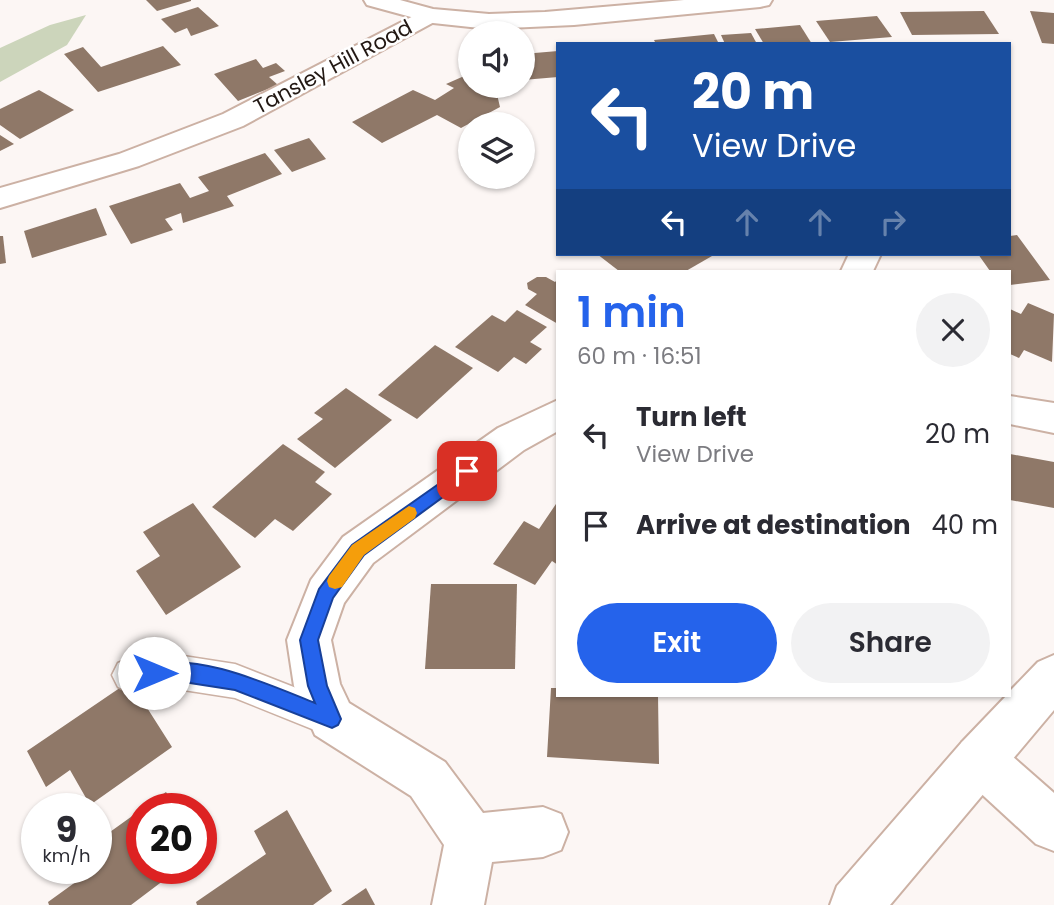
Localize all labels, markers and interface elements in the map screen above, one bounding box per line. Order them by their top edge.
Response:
street label: Tansley Hill Road [248,12,417,121]
map controls [458,21,535,189]
button: sound [458,21,535,98]
text: 20 m [692,58,814,126]
icon: left [577,70,668,161]
button: layers [458,112,535,189]
text: View Drive [692,123,856,168]
icon: left [655,203,693,241]
icon: ahead [728,203,766,241]
icon: ahead [801,203,839,241]
icon: right [874,203,912,241]
text: 1 min [577,283,686,342]
button: close [916,293,990,367]
text: 60 m · 16:51 [577,340,702,372]
text: Turn left [636,399,747,435]
icon: left [577,416,615,454]
text: 20 m [925,416,990,452]
text: View Drive [636,438,754,470]
pin [437,441,497,501]
icon: arrive [448,452,486,490]
icon: arrive [577,507,615,545]
text: Arrive at destination [636,507,911,543]
text: 40 m [932,507,998,543]
button: Exit [577,603,777,683]
button: Share [791,603,990,683]
position arrow [117,636,191,710]
speed limit sign: 20 [126,793,217,884]
text: 9 [56,805,77,854]
text: km/h [43,843,90,868]

